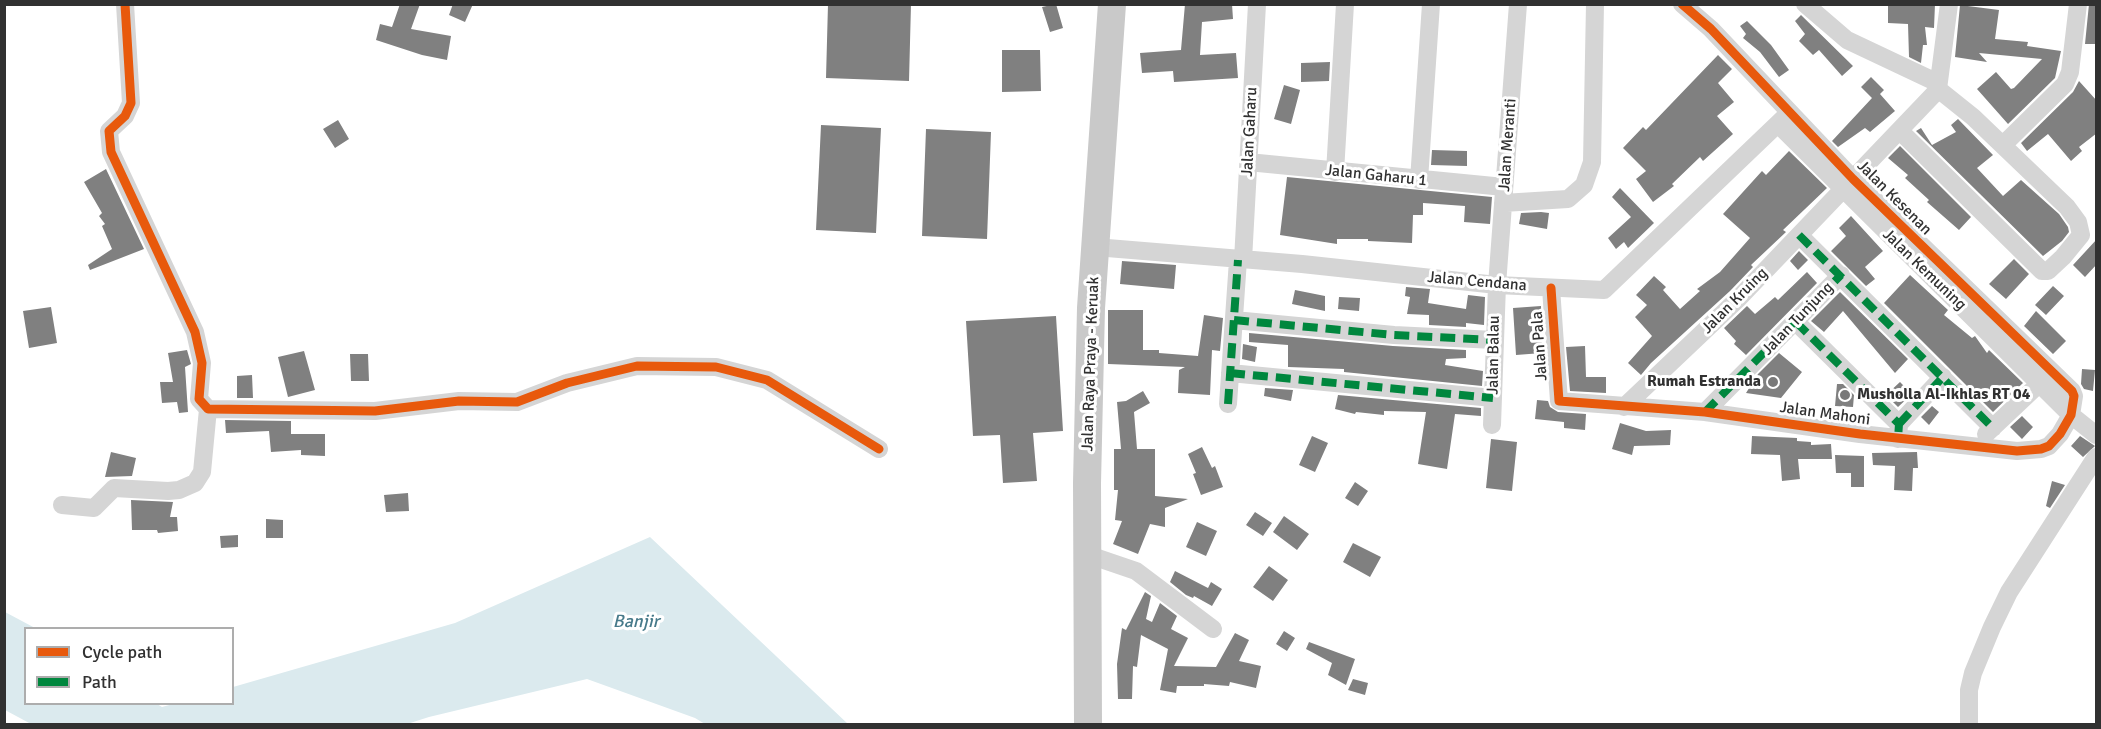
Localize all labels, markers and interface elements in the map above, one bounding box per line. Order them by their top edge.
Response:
street label: Jalan Gaharu [1238,87,1262,177]
street label: Jalan Meranti [1495,98,1521,192]
street label: Jalan Kesenan [1853,157,1935,239]
street label: Jalan Gaharu 1 [1324,161,1428,191]
street label: Jalan Kemuning [1878,225,1970,315]
street label: Jalan Kruing [1698,264,1772,338]
street label: Jalan Cendana [1427,268,1527,296]
street label: Jalan Raya Praya - Keruak [1078,276,1104,452]
street label: Jalan Tunjung [1758,278,1838,360]
street label: Jalan Pala [1528,311,1552,381]
street label: Jalan Balau [1484,315,1504,395]
place label: Rumah Estranda [1647,372,1761,392]
marker: Rumah Estranda [1766,375,1780,389]
place label: Musholla Al-Ikhlas RT 04 [1857,385,2030,405]
marker: Musholla Al-Ikhlas RT 04 [1838,388,1852,402]
street label: Jalan Mahoni [1779,398,1871,430]
water label: Banjir [613,611,659,633]
legend [24,627,234,705]
text: Cycle path [82,641,162,663]
text: Path [82,671,117,693]

